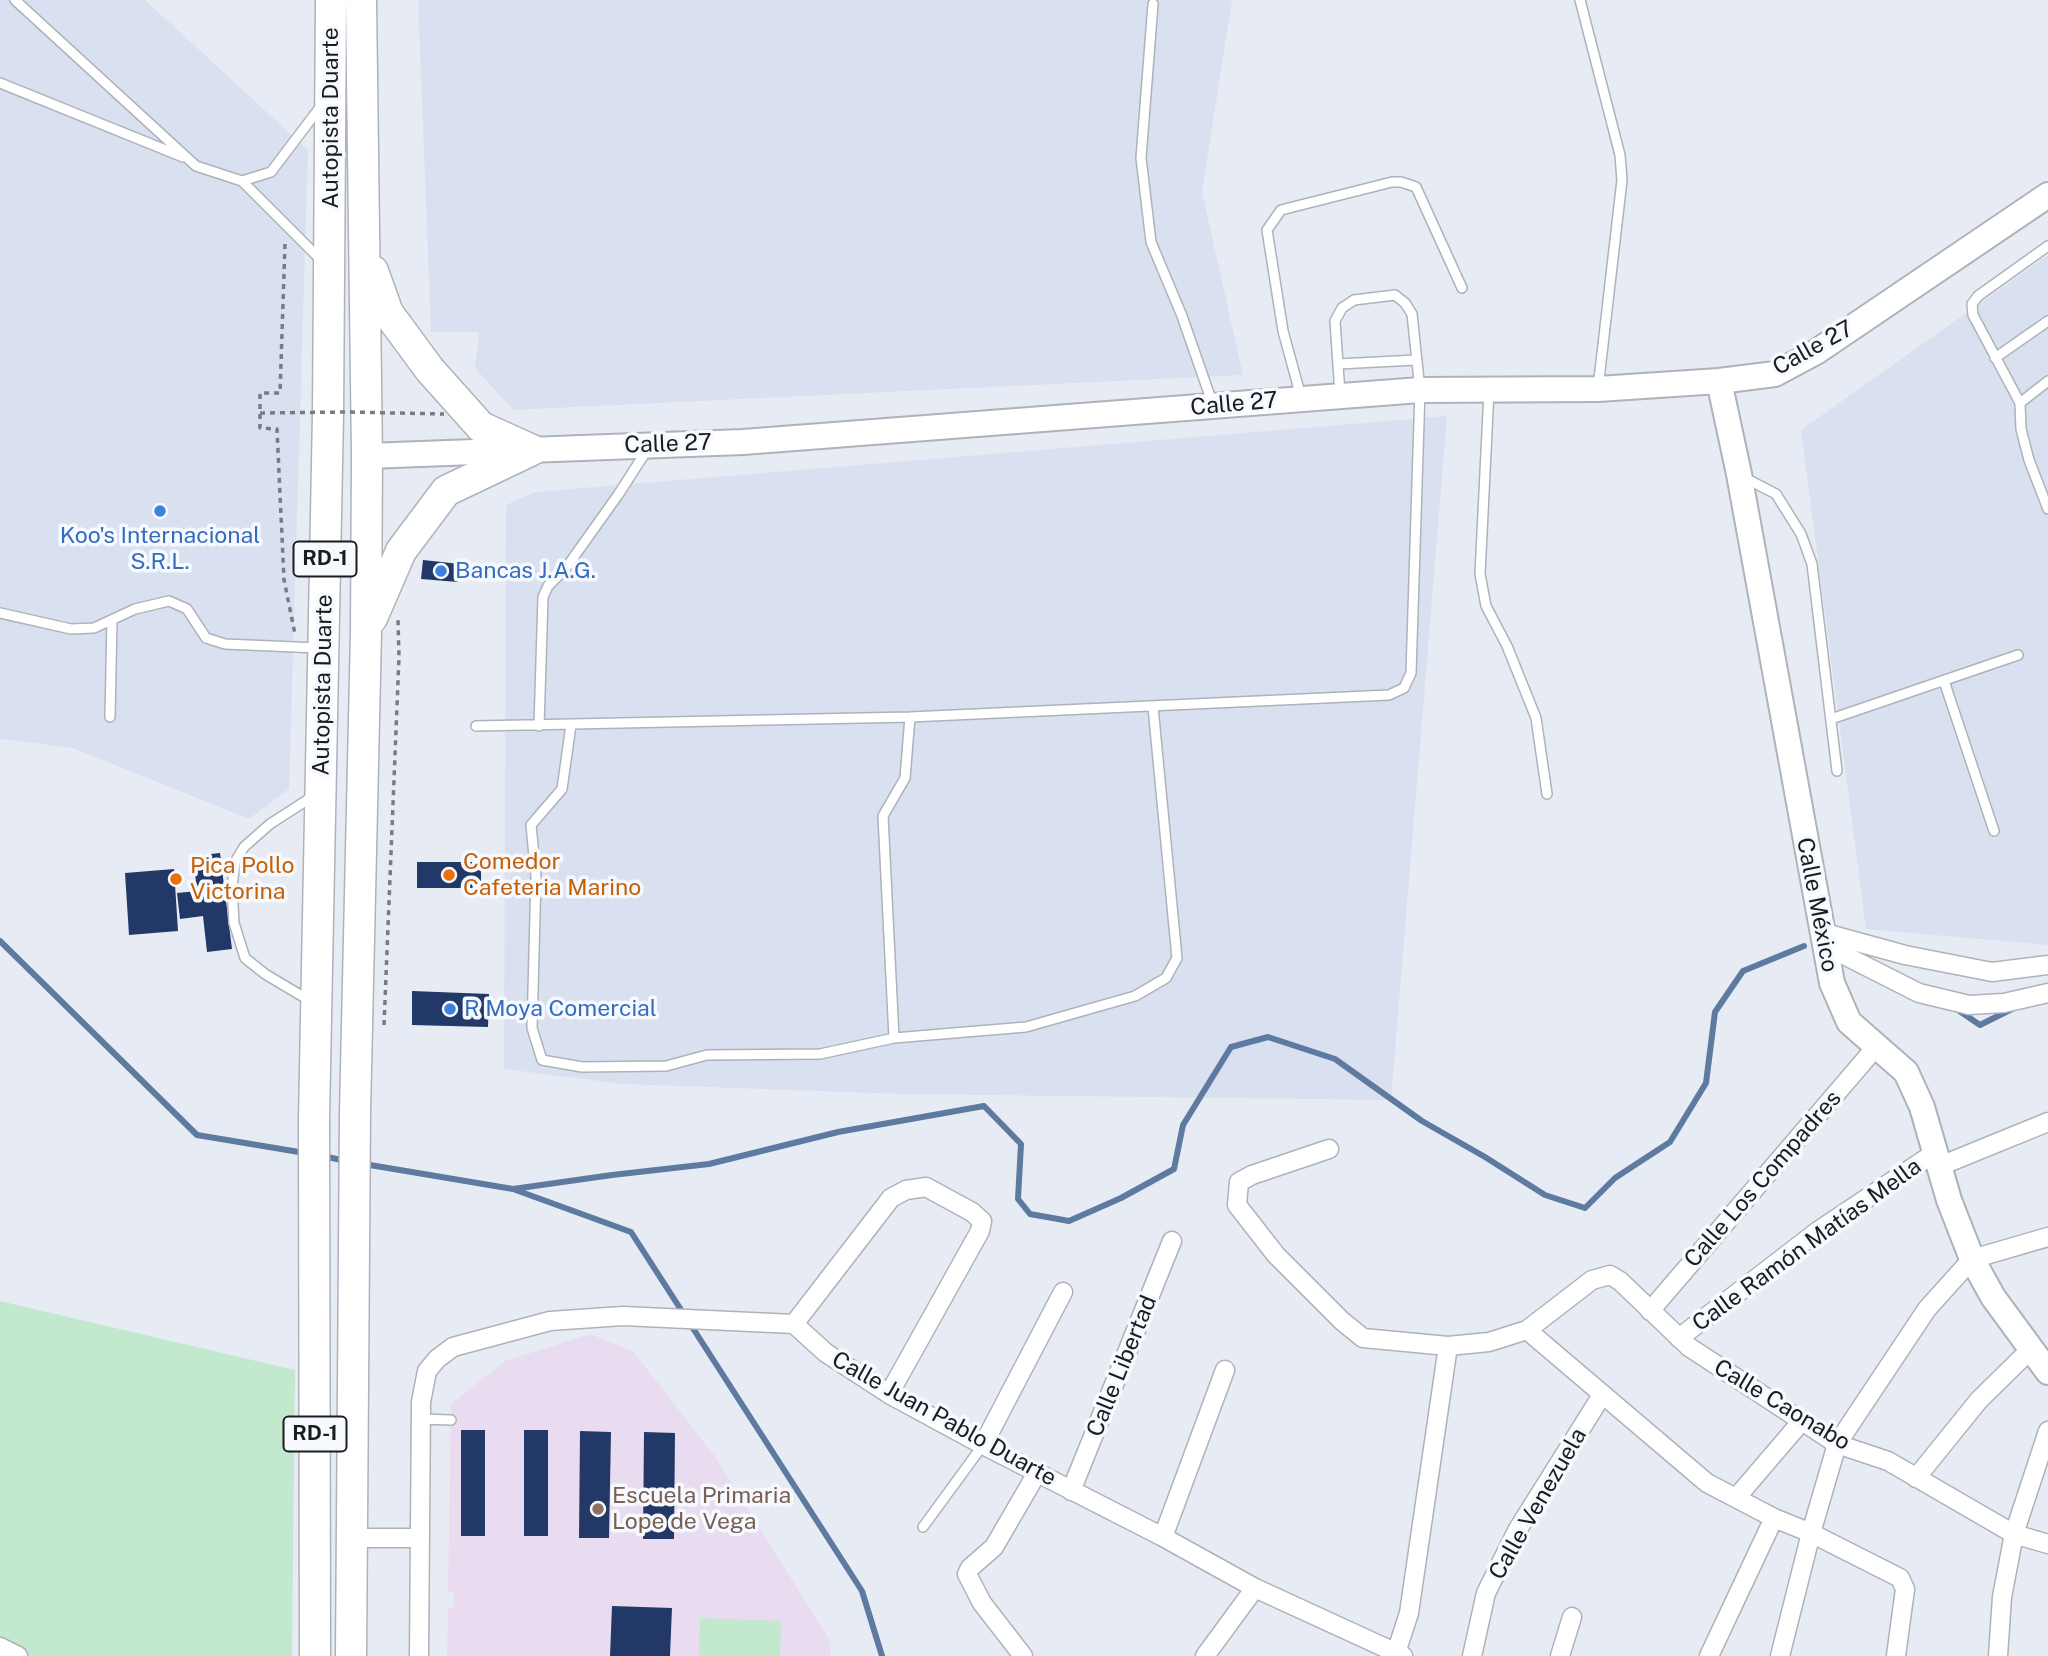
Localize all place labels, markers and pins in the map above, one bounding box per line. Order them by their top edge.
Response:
marker: Koo's Internacional S.R.L. [152,503,168,519]
place label: Koo's Internacional S.R.L. [60,522,260,576]
place label: Bancas J.A.G. [455,557,596,585]
marker: Bancas J.A.G. [433,563,449,579]
place label: Comedor Cafeteria Marino [463,848,641,902]
place label: Pica Pollo Victorina [190,852,294,906]
marker: Comedor Cafeteria Marino [441,867,457,883]
marker: Pica Pollo Victorina [168,871,184,887]
place label: R Moya Comercial [464,995,657,1023]
marker: R Moya Comercial [442,1001,458,1017]
place label: Escuela Primaria Lope de Vega [612,1482,791,1536]
marker: Escuela Primaria Lope de Vega [590,1501,606,1517]

